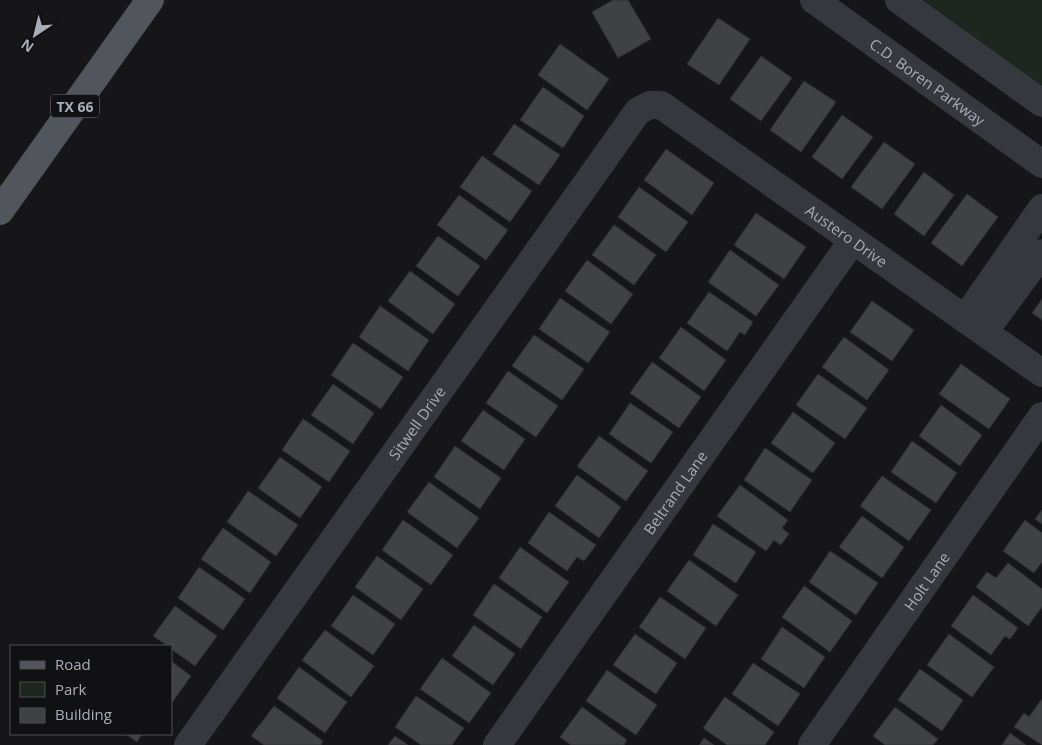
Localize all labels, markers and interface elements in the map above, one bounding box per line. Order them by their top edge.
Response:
north arrow [10,10,60,60]
street label: C.D. Boren Parkway [866,33,990,130]
text: N [17,35,37,57]
road number: TX 66 [51,94,99,118]
street label: Austero Drive [802,200,892,271]
street label: Sitwell Drive [384,382,450,464]
street label: Beltrand Lane [639,447,711,538]
street label: Holt Lane [899,548,954,614]
legend [10,645,172,735]
text: Road [55,654,91,674]
text: Park [55,679,86,699]
text: Building [55,704,112,724]

